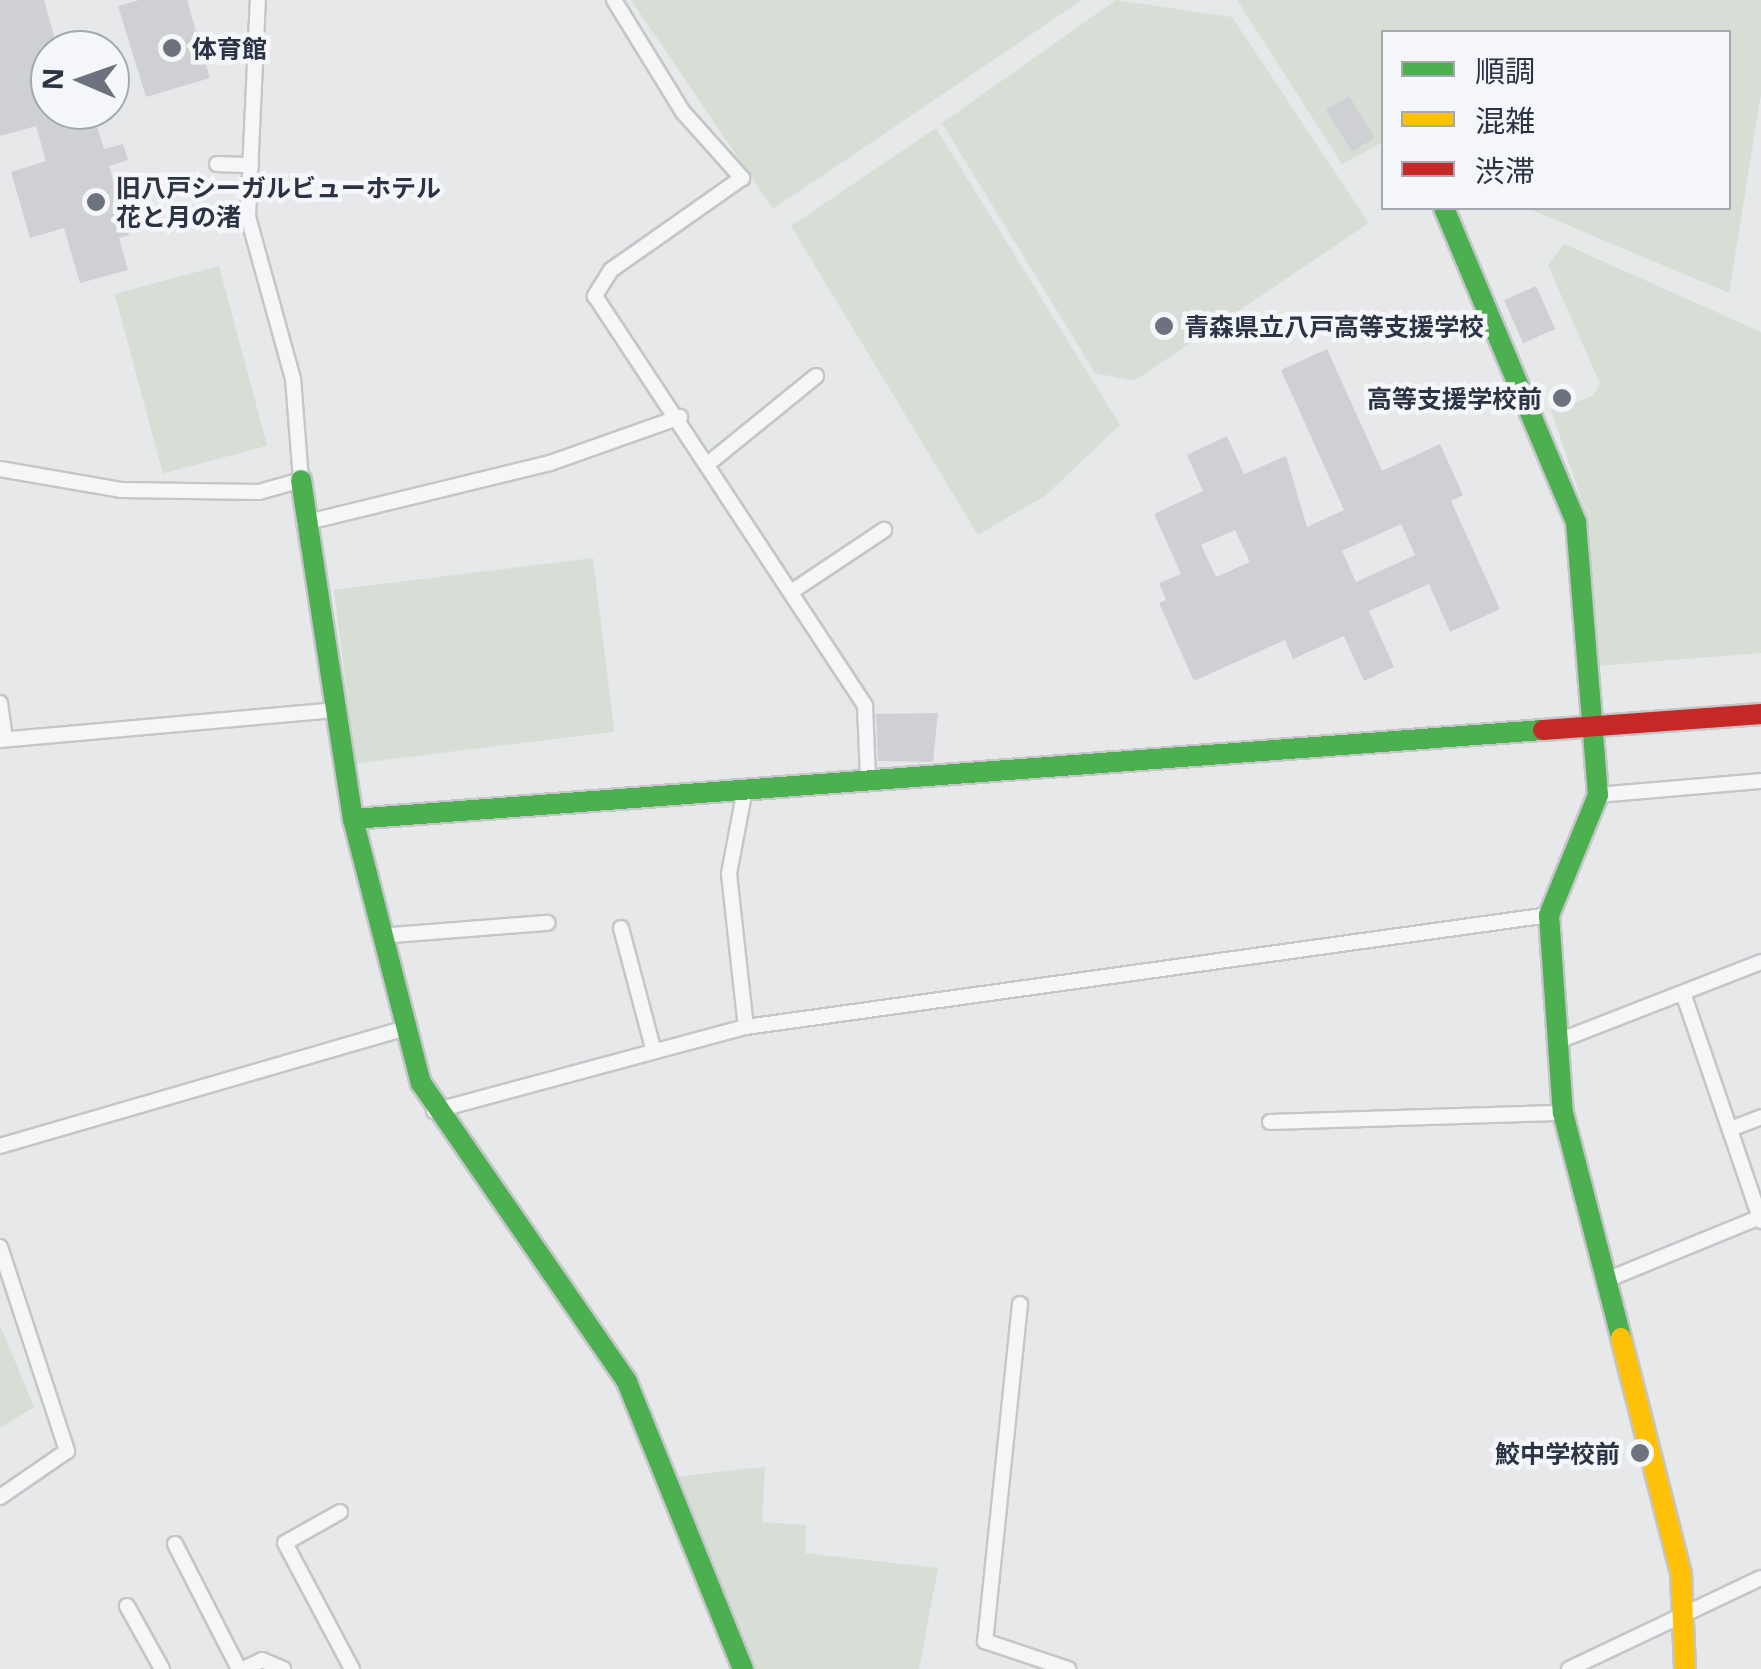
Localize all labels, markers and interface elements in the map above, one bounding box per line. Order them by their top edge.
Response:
north arrow [30,30,130,130]
legend [1381,30,1731,210]
place label: 体育館 [192,33,267,63]
marker: 体育館 [161,37,183,59]
text: 順調 [1475,50,1535,91]
text: N [33,67,71,91]
text: 混雑 [1475,100,1535,141]
text: 渋滞 [1475,150,1535,191]
place label: 旧八戸シーガルビューホテル 花と月の渚 [116,173,441,232]
marker: 旧八戸シーガルビューホテル 花と月の渚 [85,191,107,213]
place label: 青森県立八戸高等支援学校 [1184,311,1484,341]
marker: 青森県立八戸高等支援学校 [1153,315,1175,337]
place label: 高等支援学校前 [1367,383,1542,413]
marker: 高等支援学校前 [1551,387,1573,409]
place label: 鮫中学校前 [1495,1438,1620,1468]
marker: 鮫中学校前 [1629,1442,1651,1464]

